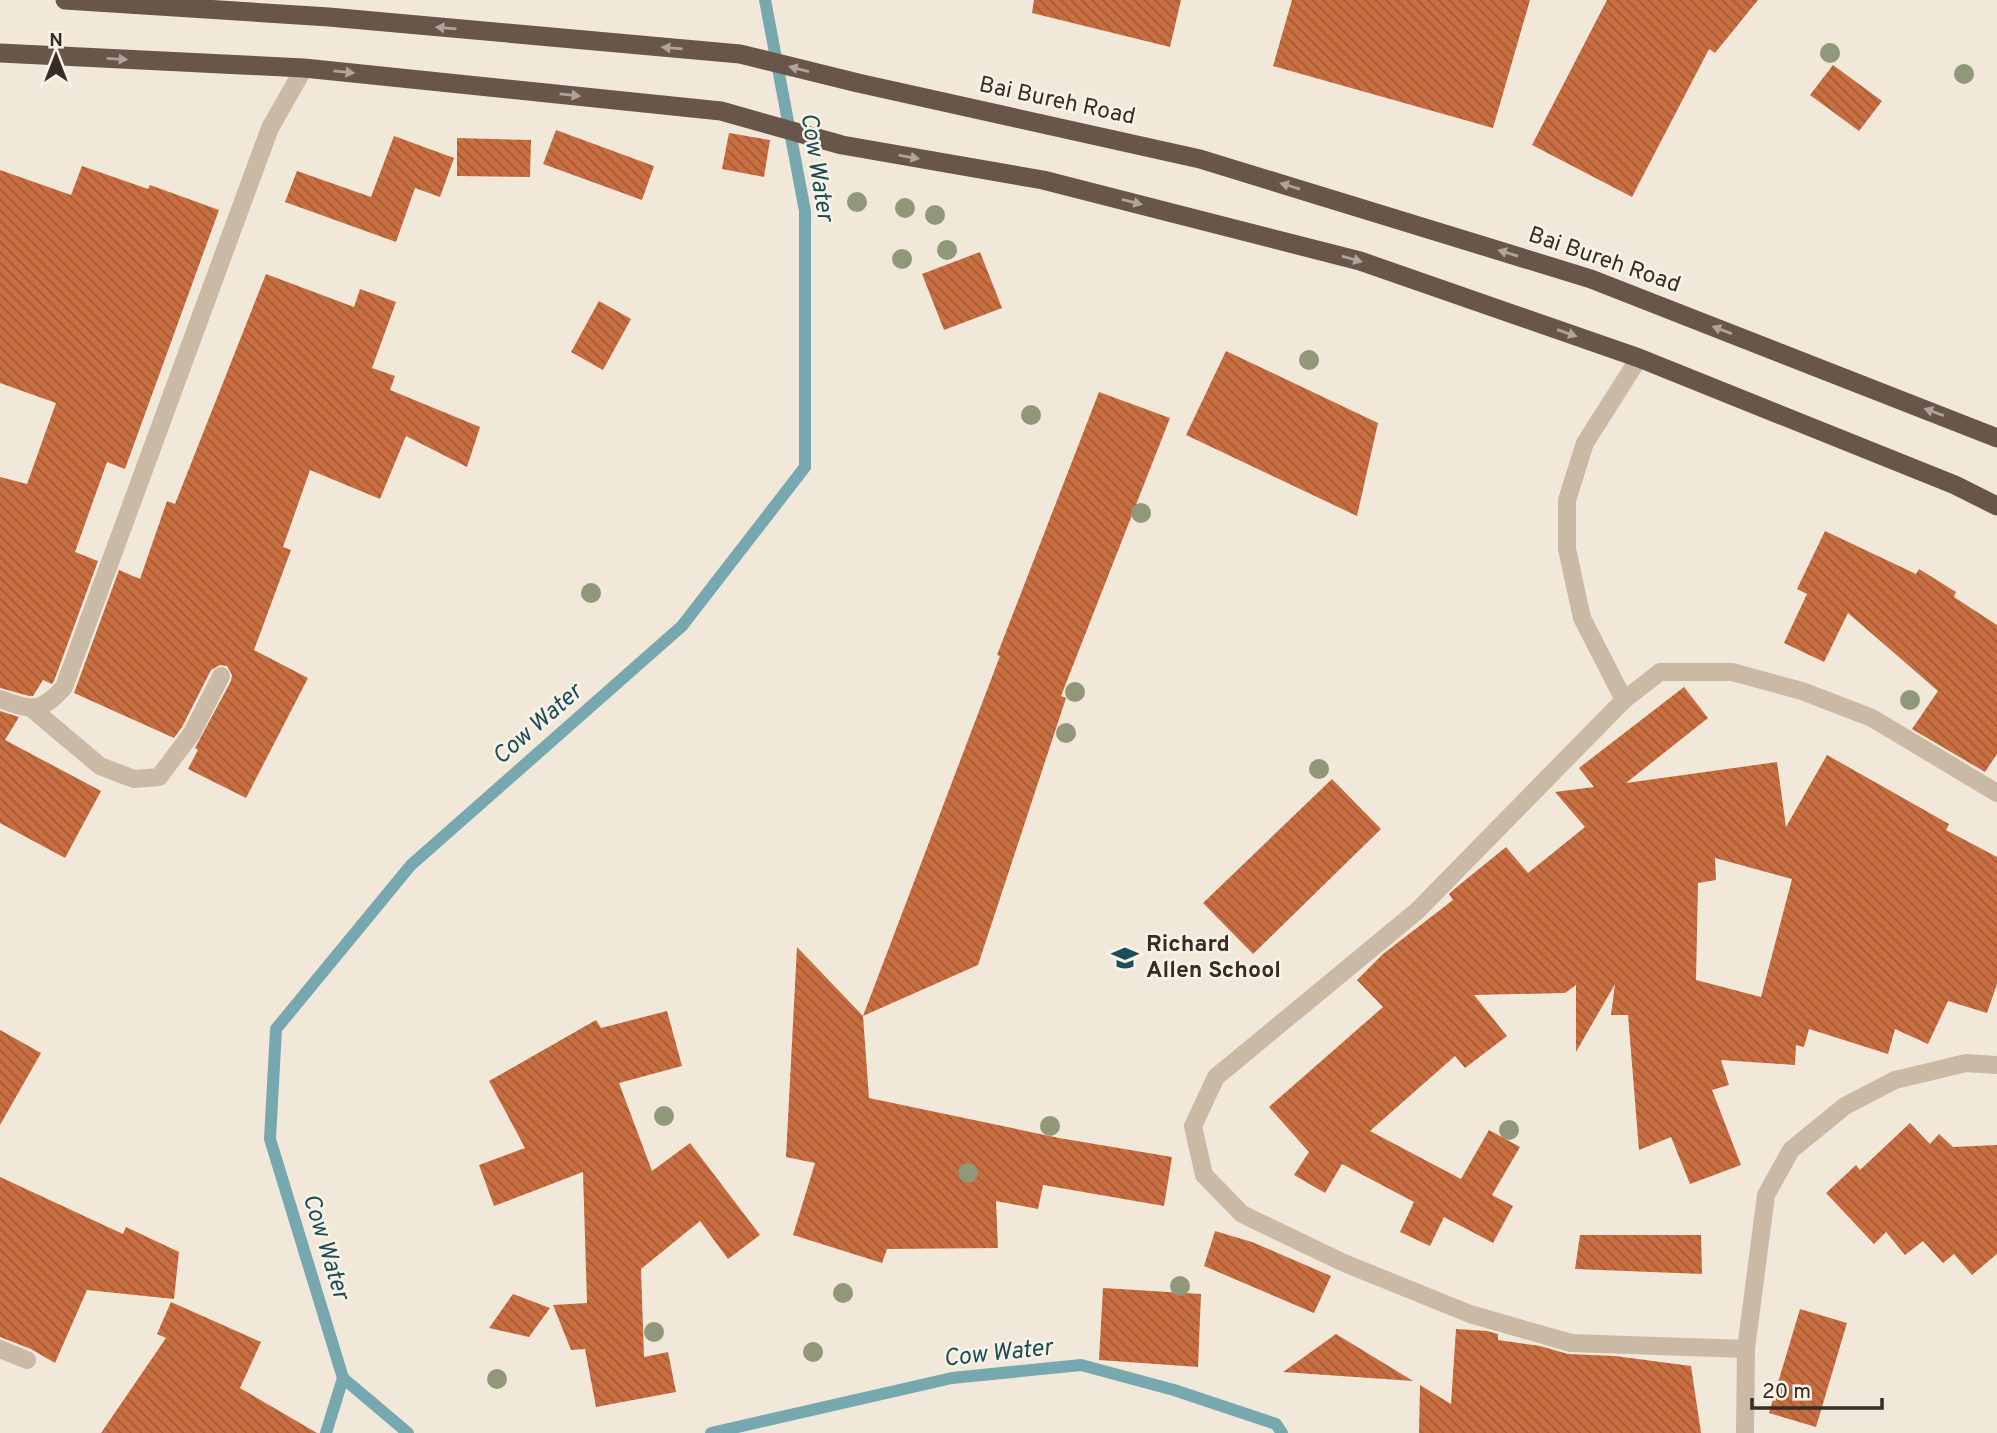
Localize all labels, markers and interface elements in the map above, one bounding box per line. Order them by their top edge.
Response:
north arrow [21,21,91,91]
one-way arrow [435,22,457,33]
text: N [49,29,63,53]
one-way arrow [661,42,683,53]
one-way arrow [106,53,128,64]
one-way arrow [788,63,810,74]
one-way arrow [333,67,355,78]
street label: Bai Bureh Road [976,71,1138,133]
one-way arrow [560,90,582,101]
water label: Cow Water [793,111,840,225]
one-way arrow [898,151,920,162]
one-way arrow [1279,181,1300,191]
one-way arrow [1121,197,1143,208]
street label: Bai Bureh Road [1524,221,1684,301]
one-way arrow [1497,248,1518,258]
one-way arrow [1342,254,1364,265]
one-way arrow [1711,324,1732,335]
one-way arrow [1557,328,1578,339]
one-way arrow [1923,407,1944,418]
water label: Cow Water [487,677,591,772]
place label: Richard Allen School [1146,931,1281,986]
school or university icon: Richard Allen School [1110,943,1140,973]
water label: Cow Water [295,1190,356,1305]
water label: Cow Water [942,1333,1056,1375]
scale bar [1752,1366,1882,1410]
text: 20 m [1762,1379,1811,1406]

